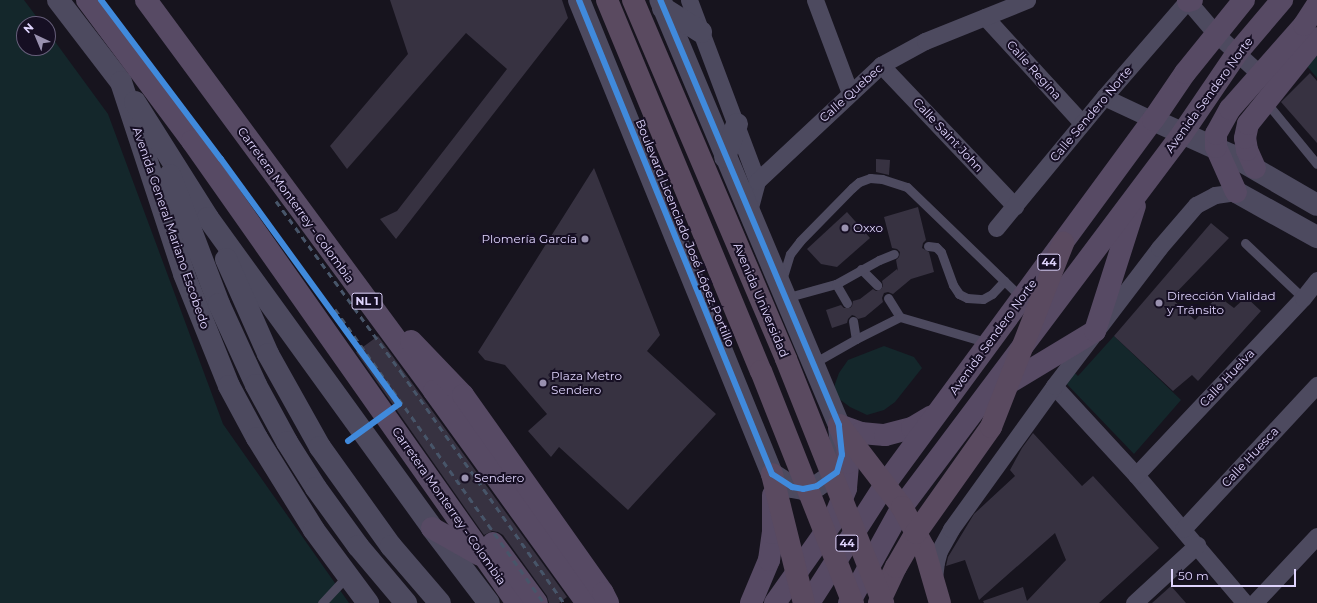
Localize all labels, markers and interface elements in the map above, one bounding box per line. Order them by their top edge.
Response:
north arrow [16,16,56,56]
text: N [20,20,36,36]
street label: Avenida Sendero Norte [1162,34,1256,156]
street label: Calle Regina [1004,37,1064,103]
street label: Calle Quebec [817,61,885,125]
street label: Calle Sendero Norte [1047,63,1135,165]
street label: Calle Saint John [910,95,986,175]
street label: Boulevard Licenciado José López Portillo [633,117,737,349]
street label: Carretera Monterrey - Colombia [235,124,357,286]
street label: Avenida General Mariano Escobedo [130,125,212,331]
place label: Oxxo [853,221,883,235]
marker: Oxxo [840,223,850,233]
place label: Plomería García [481,232,577,246]
marker: Plomería García [580,234,590,244]
street label: Avenida Universidad [730,240,792,360]
road number: 44 [1037,253,1061,271]
street label: Avenida Sendero Norte [946,276,1040,398]
place label: Dirección Vialidad y Tránsito [1167,289,1276,317]
road number: NL 1 [351,292,383,310]
marker: Dirección Vialidad y Tránsito [1154,298,1164,308]
street label: Calle Huelva [1197,346,1257,410]
place label: Plaza Metro Sendero [551,369,622,397]
marker: Plaza Metro Sendero [538,378,548,388]
street label: Carretera Monterrey - Colombia [389,424,509,588]
street label: Calle Huesca [1218,424,1282,490]
place label: Sendero [474,471,524,485]
marker: Sendero [459,472,471,484]
road number: 44 [835,534,859,552]
scale bar [1173,561,1298,587]
text: 50 m [1178,568,1209,583]

